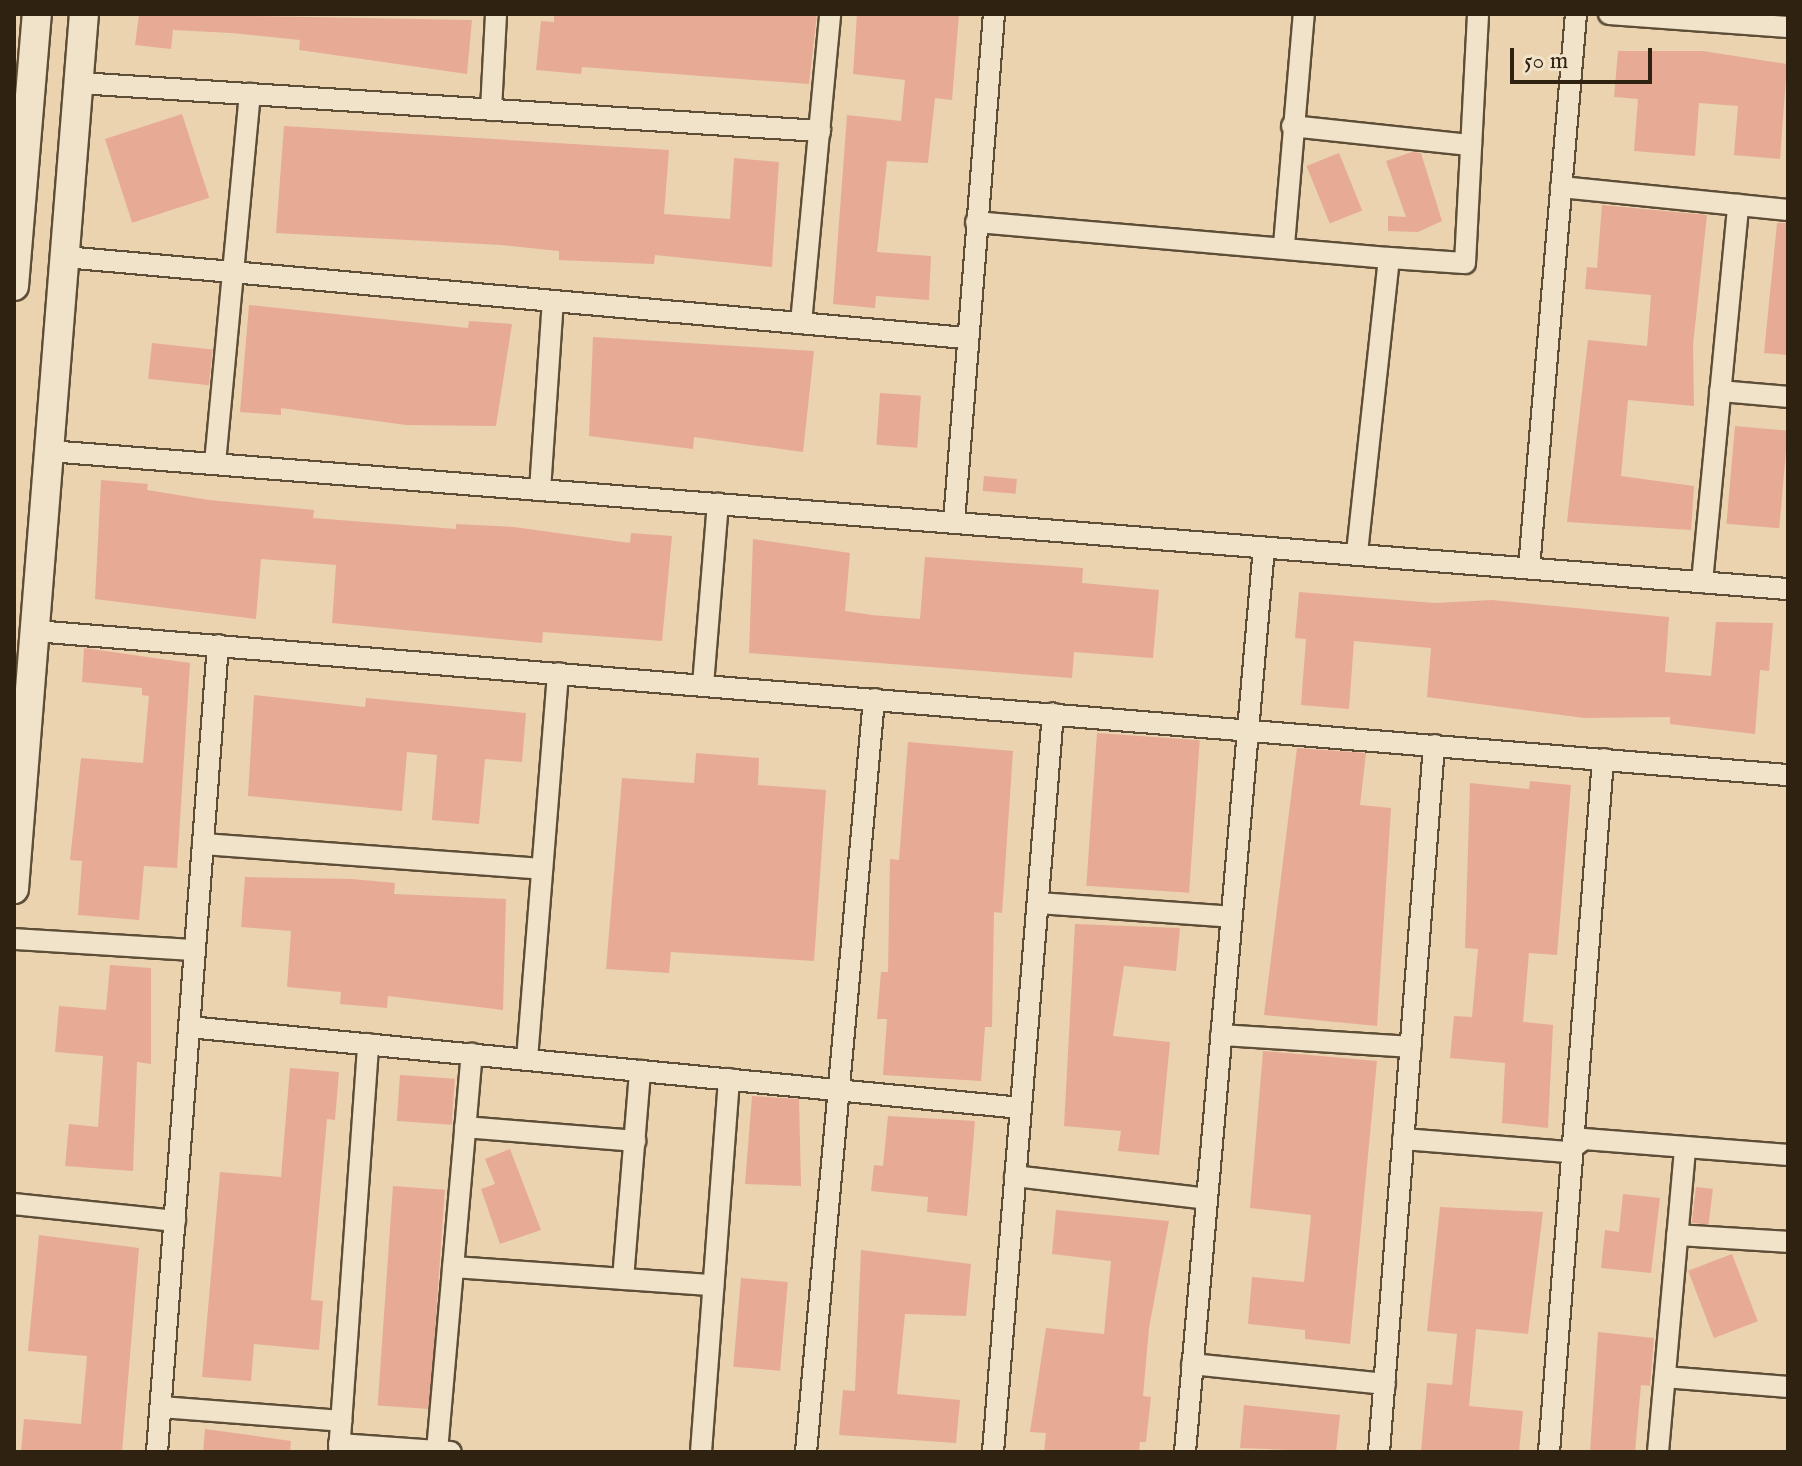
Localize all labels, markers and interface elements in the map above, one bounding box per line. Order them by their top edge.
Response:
scale bar [1514,32,1656,82]
text: 50 m [1524,46,1568,77]

